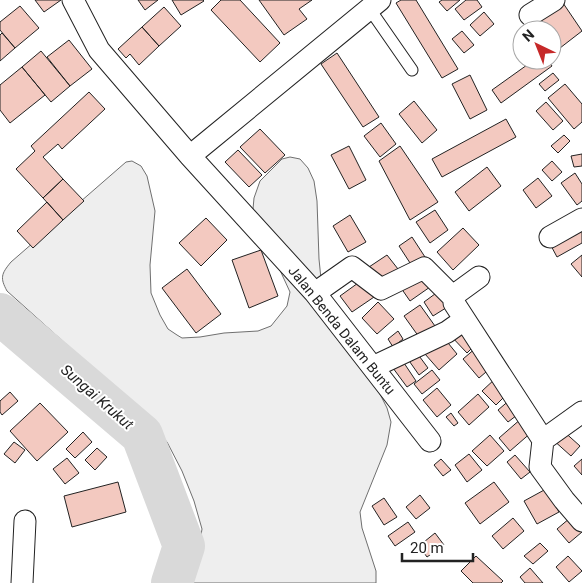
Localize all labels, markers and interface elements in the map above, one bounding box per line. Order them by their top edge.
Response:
north arrow [512,20,562,70]
text: N [519,26,537,45]
street label: Jalan Benda Dalam Buntu [285,263,399,397]
water label: Sungai Krukut [57,361,137,434]
scale bar [402,530,473,562]
text: 20 m [410,539,444,557]

